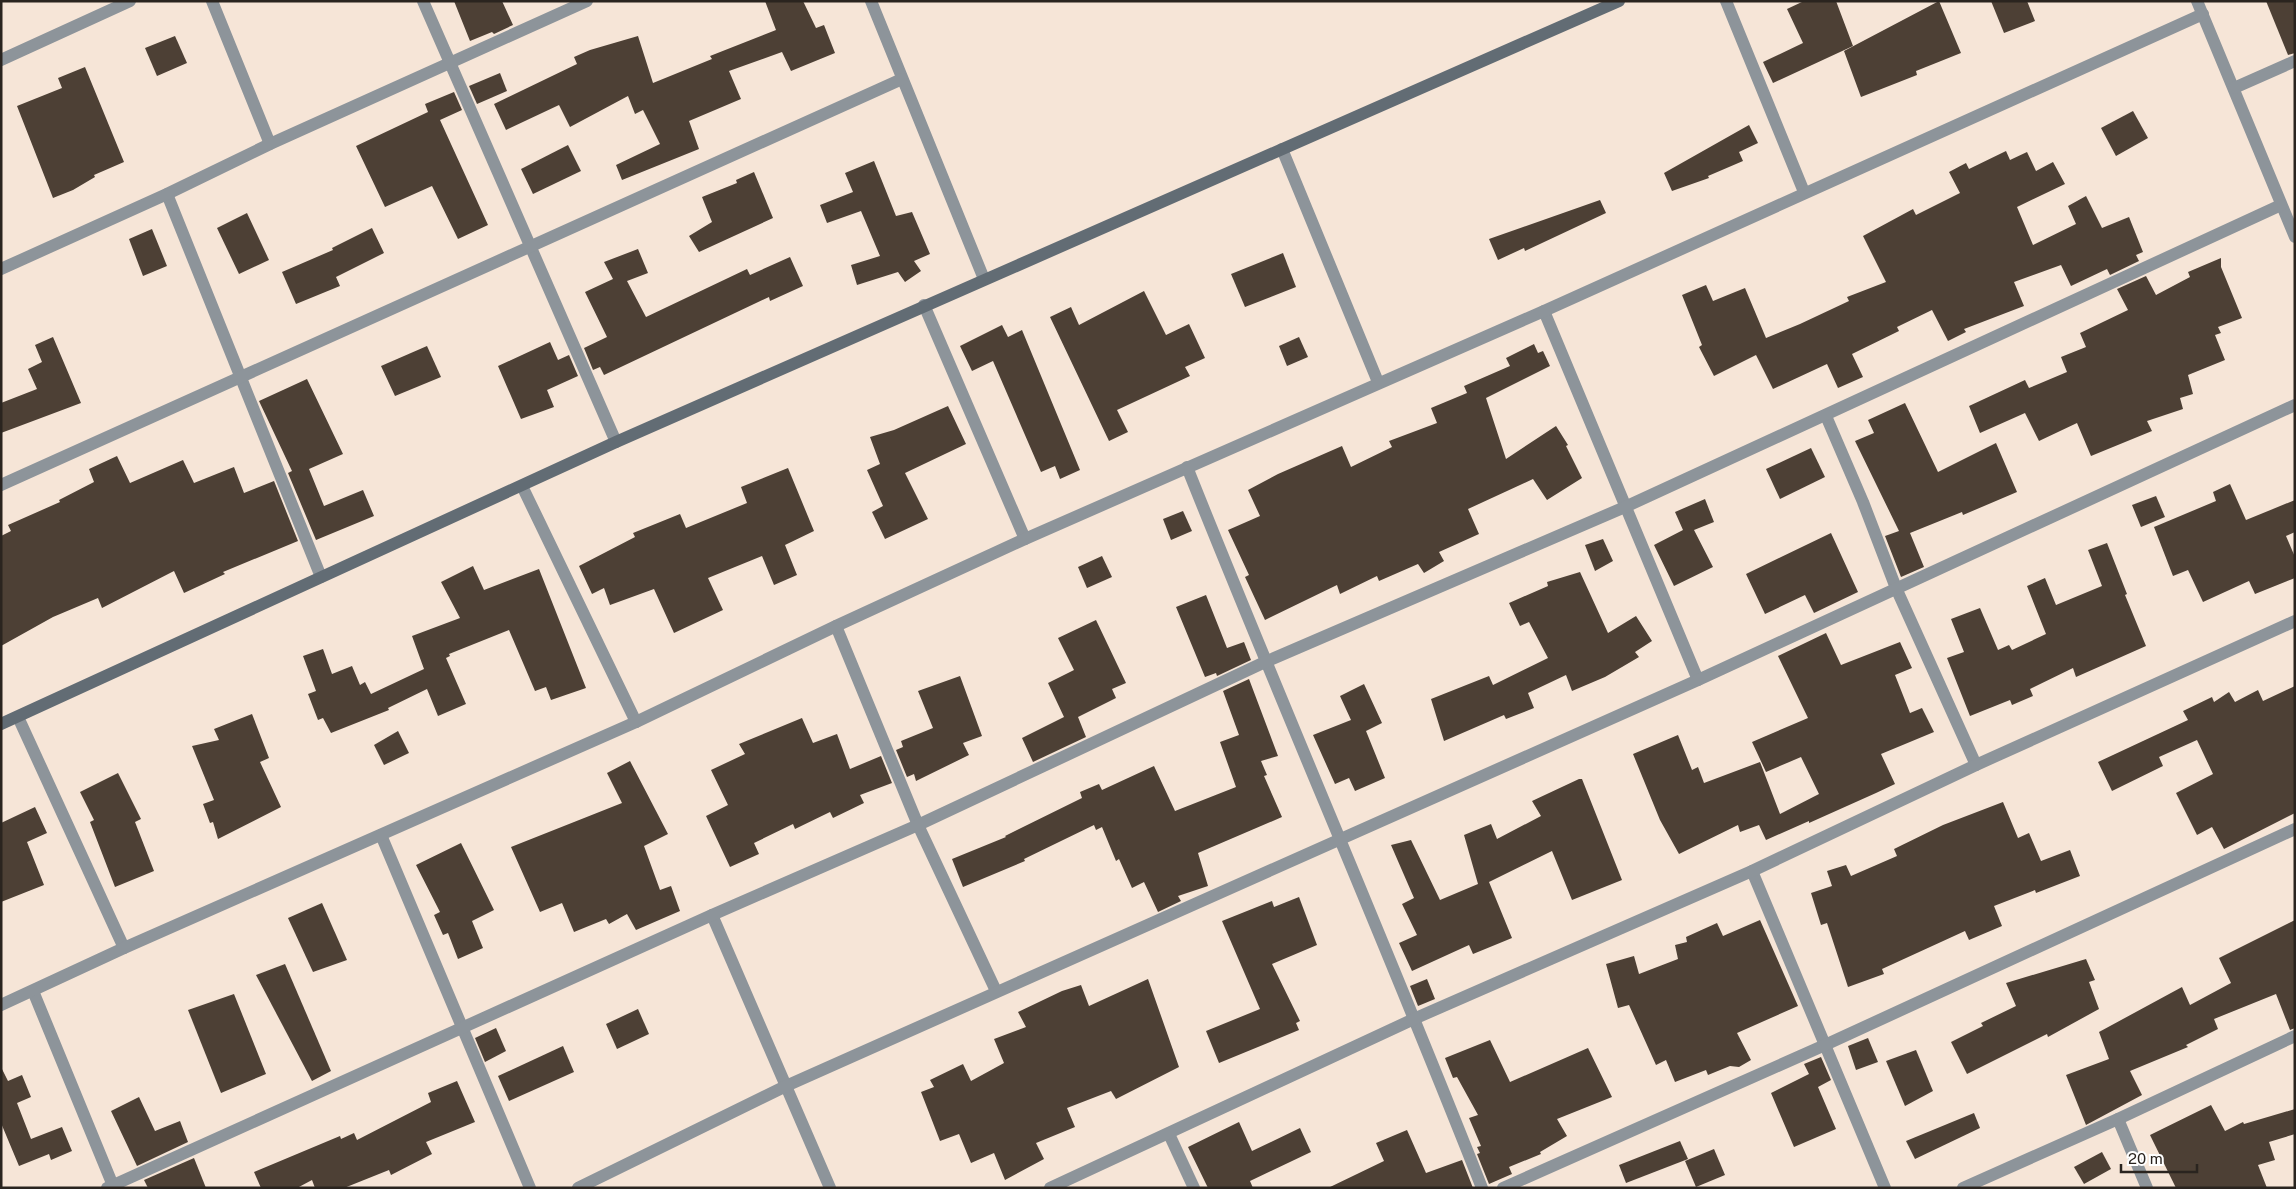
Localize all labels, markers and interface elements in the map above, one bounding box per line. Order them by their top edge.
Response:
scale bar [2121,1142,2197,1174]
text: 20 m [2128,1150,2163,1167]

